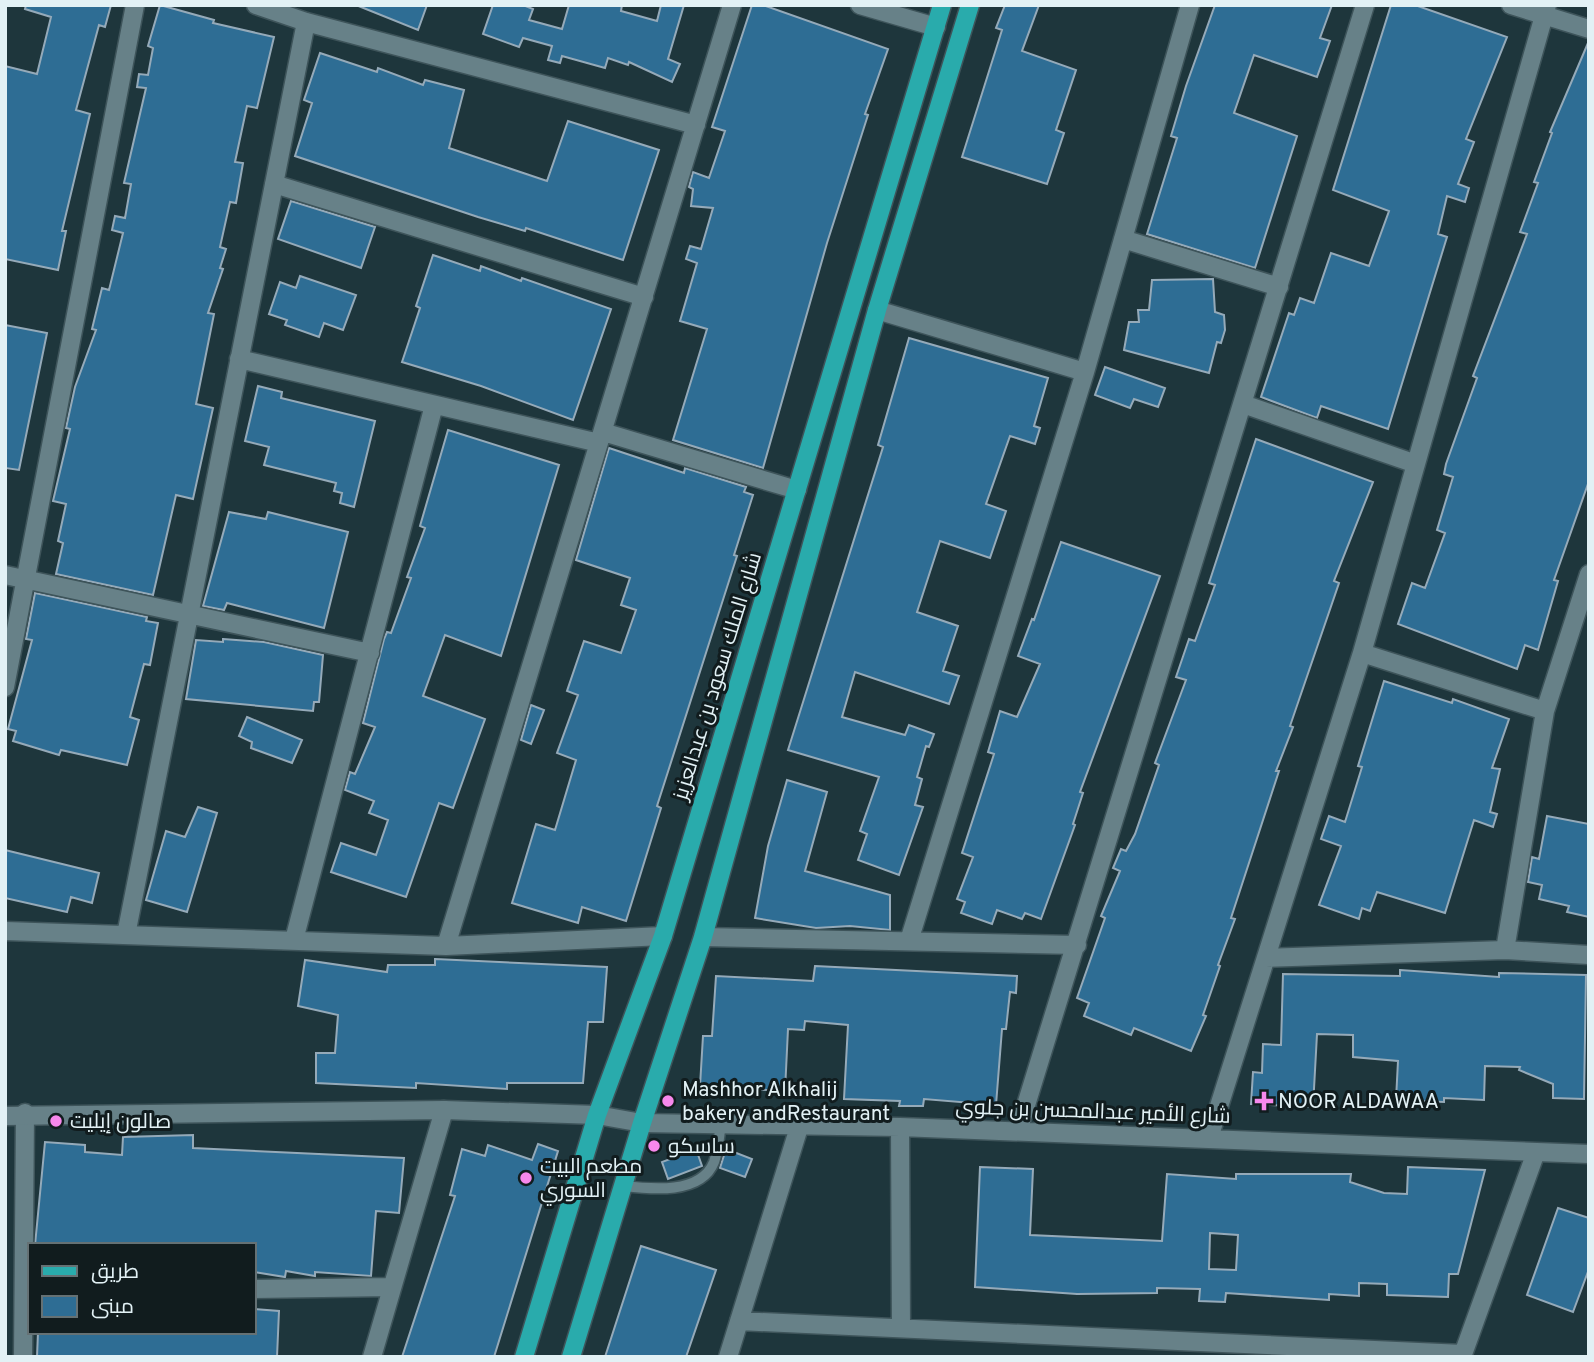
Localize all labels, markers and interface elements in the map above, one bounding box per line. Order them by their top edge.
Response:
street label: شارع الملك سعود بن عبدالعزيز [668,549,769,804]
place label: Mashhor Alkhalij bakery andRestaurant [682,1077,890,1128]
place label: NOOR ALDAWAA [1278,1089,1439,1116]
marker: Mashhor Alkhalij bakery andRestaurant [660,1093,676,1109]
marker: NOOR ALDAWAA [1256,1093,1272,1109]
street label: شارع الأمير عبدالمحسن بن جلوي [955,1094,1231,1132]
place label: صالون إيليت [70,1109,171,1136]
marker: صالون إيليت [48,1113,64,1129]
place label: ساسكو [668,1134,735,1161]
marker: ساسكو [646,1138,662,1154]
place label: مطعم البيت السوري [540,1154,642,1206]
marker: مطعم البيت السوري [518,1170,534,1186]
legend [28,1243,256,1334]
text: طريق [91,1259,139,1286]
text: مبنى [91,1294,134,1321]

